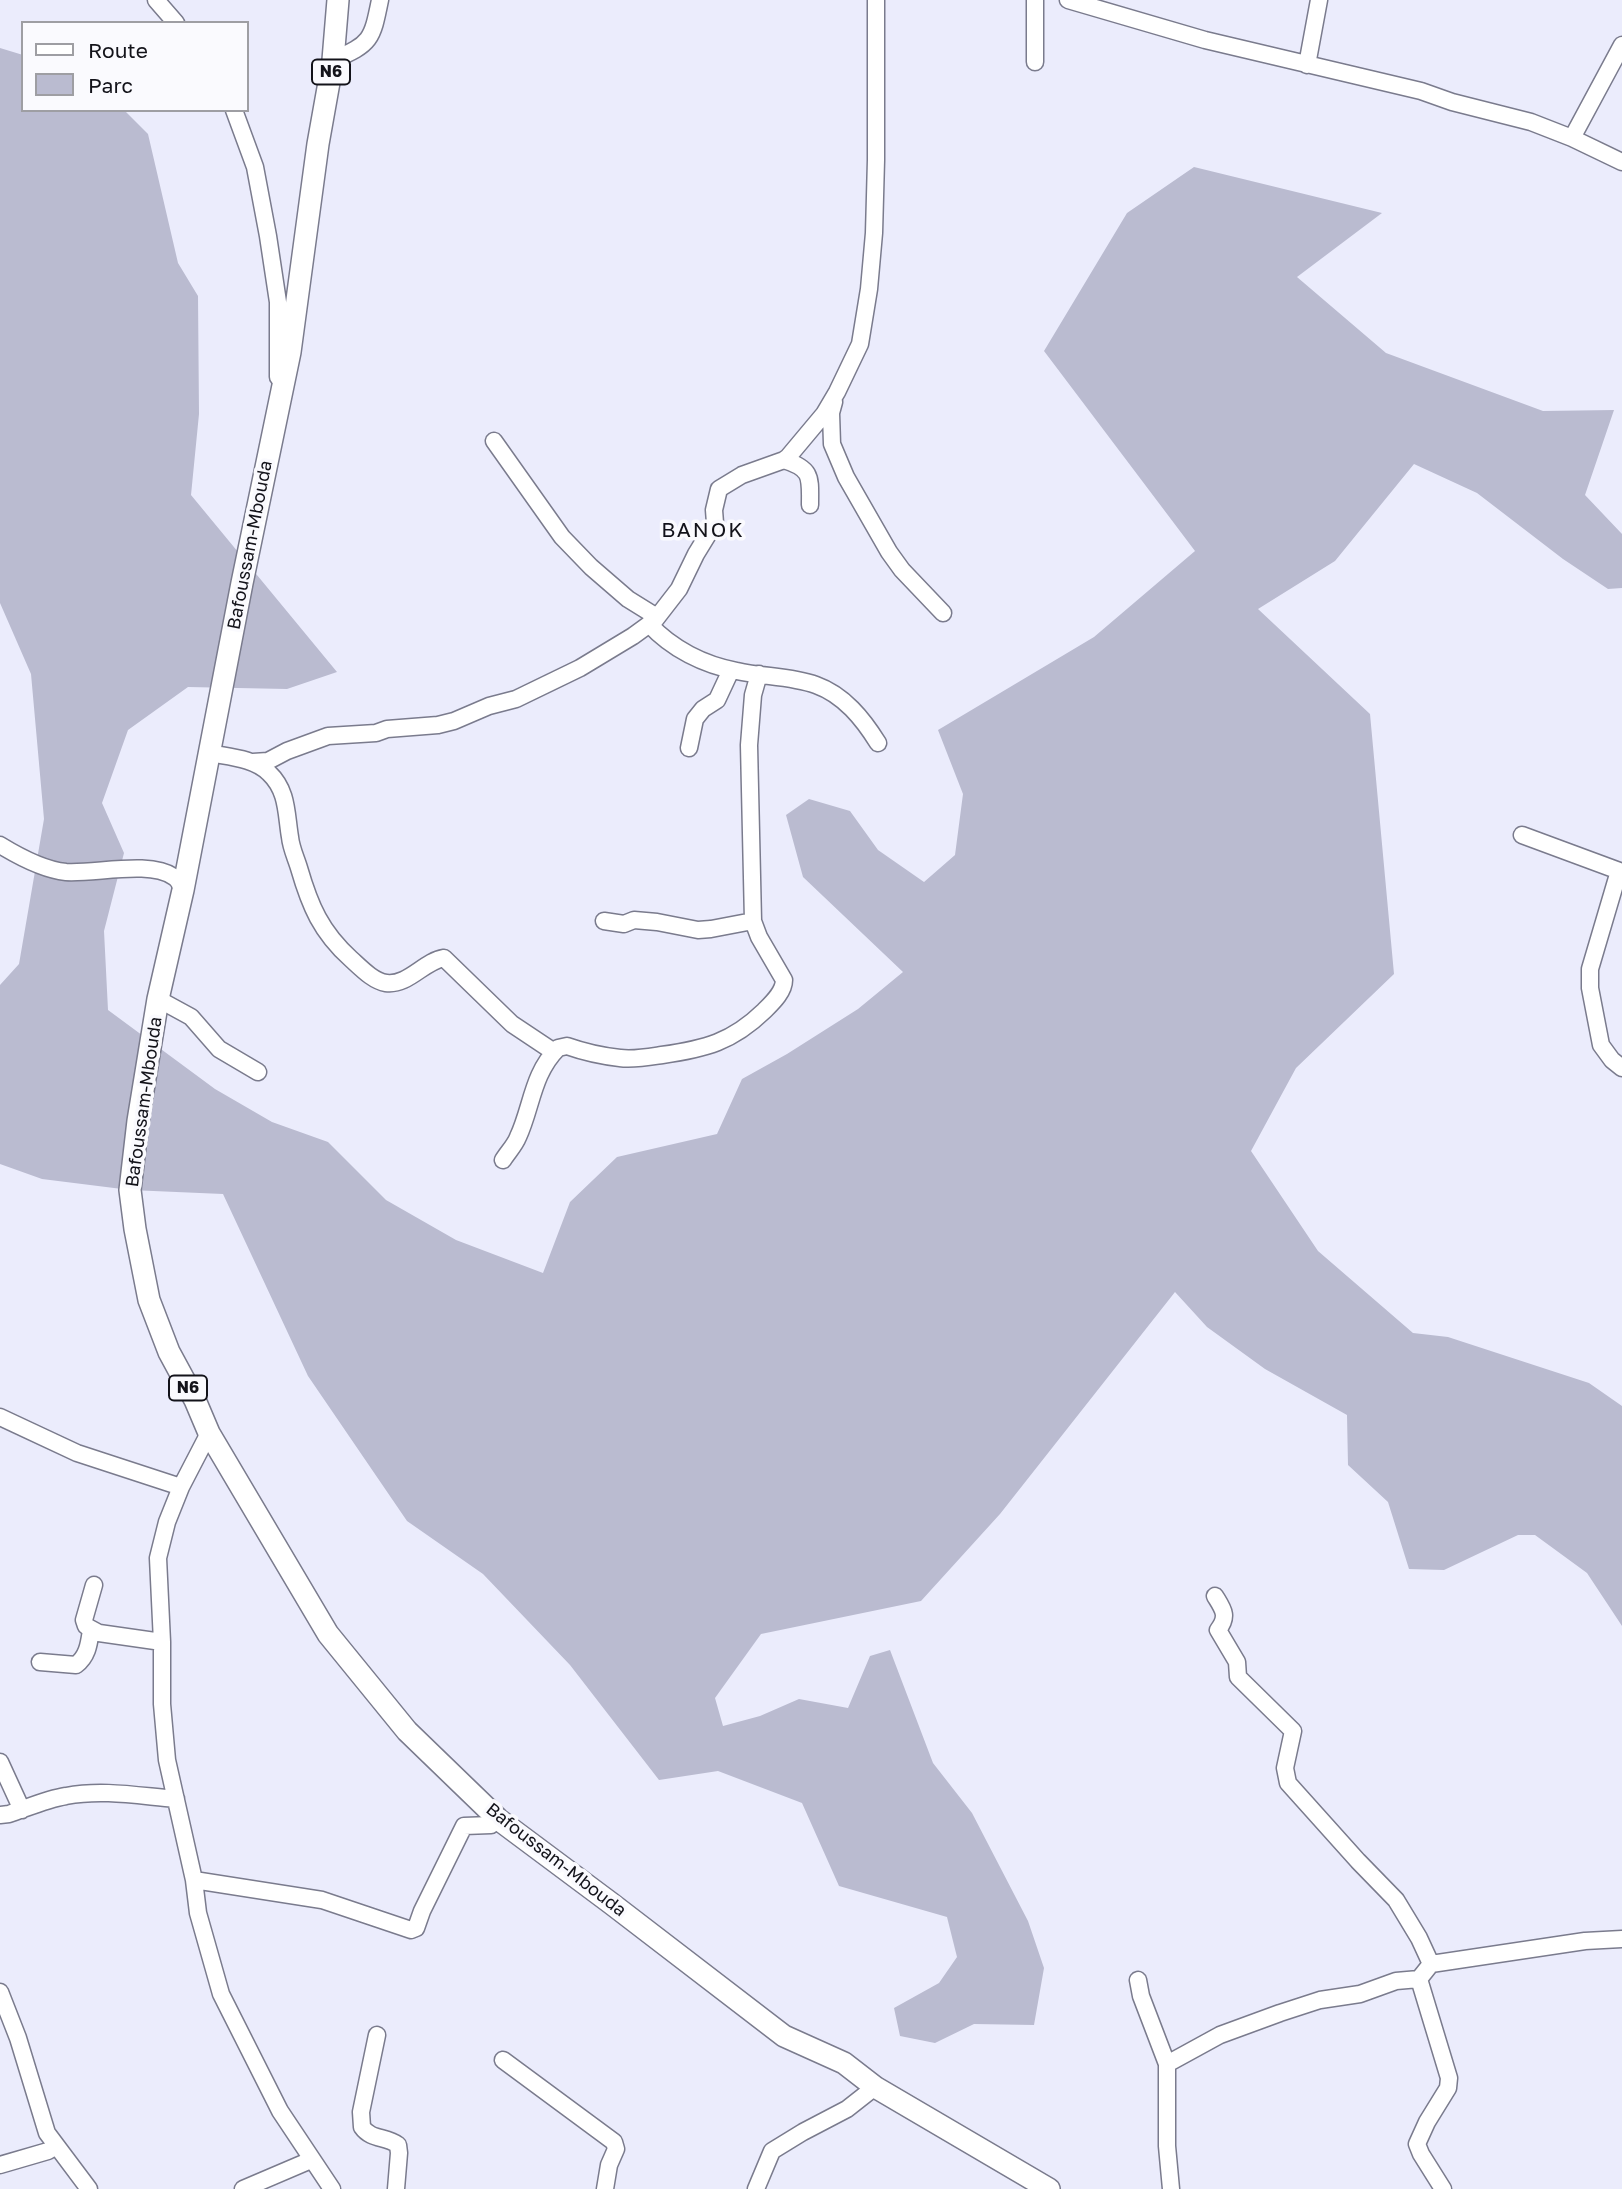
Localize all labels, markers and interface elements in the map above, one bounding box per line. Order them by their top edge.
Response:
legend [21,21,248,112]
text: Route [88,37,148,63]
road number: N6 [312,60,350,85]
text: Parc [88,72,133,98]
street label: Bafoussam-Mbouda [223,459,277,631]
district label: BANOK [662,517,744,543]
street label: Bafoussam-Mbouda [121,1015,167,1189]
road number: N6 [169,1376,207,1400]
street label: Bafoussam-Mbouda [482,1799,630,1921]

